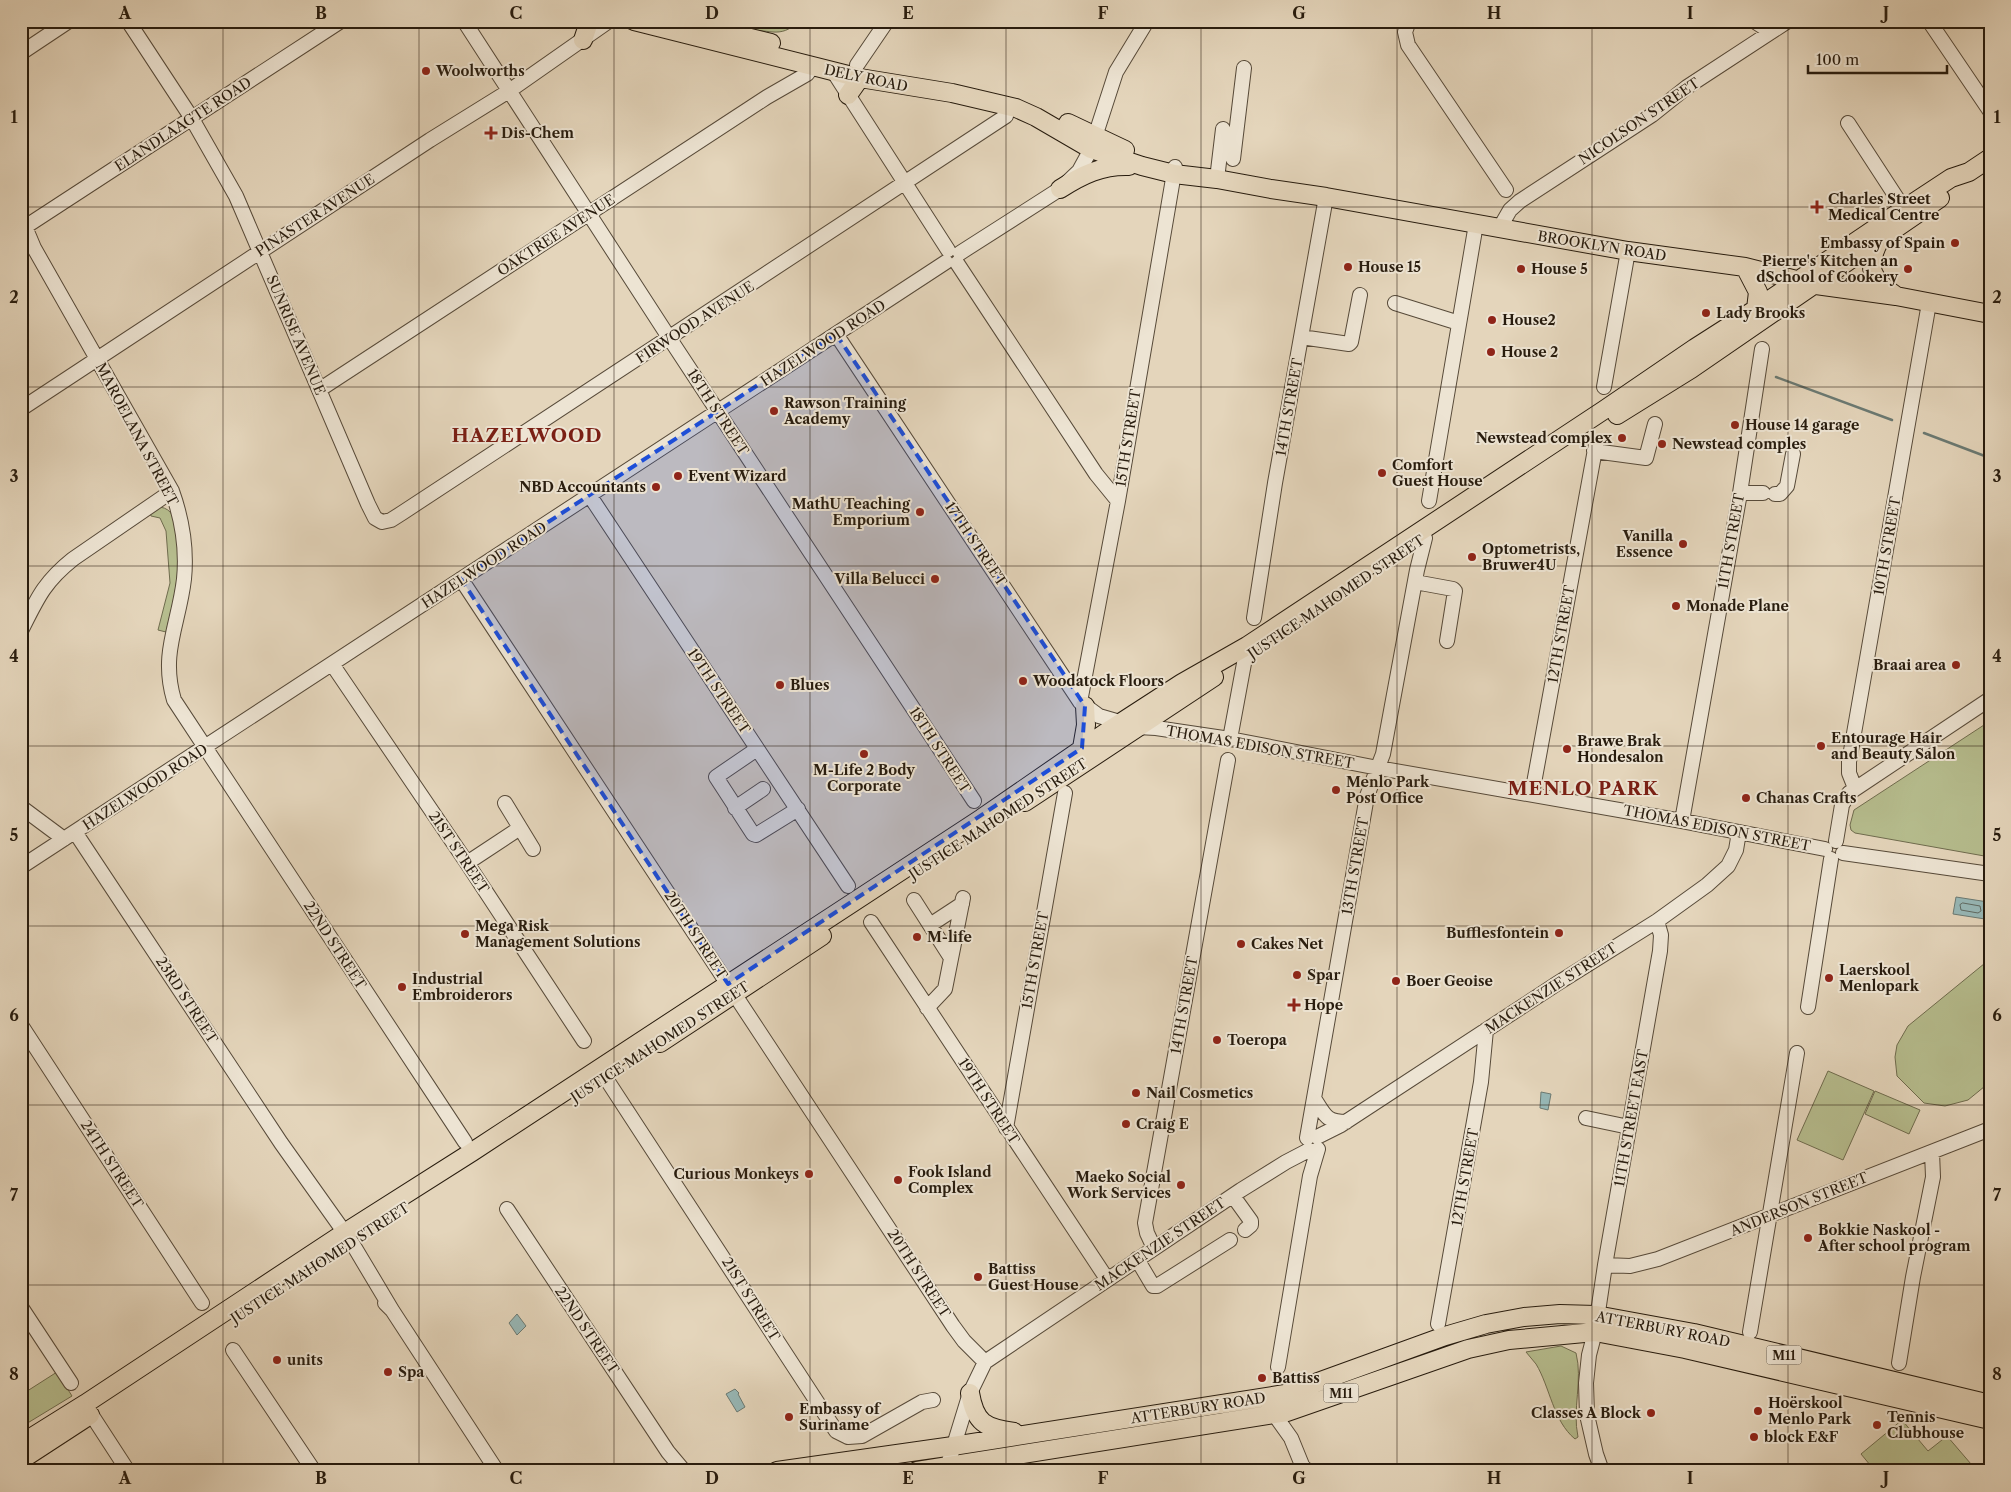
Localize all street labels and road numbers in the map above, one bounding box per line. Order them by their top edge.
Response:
street label: DELY ROAD [823,60,909,96]
street label: ELANDLAAGTE ROAD [111,73,255,175]
street label: NICOLSON STREET [1575,73,1703,168]
street label: PINASTER AVENUE [252,170,378,260]
street label: OAKTREE AVENUE [494,190,618,280]
street label: BROOKLYN ROAD [1536,227,1668,265]
street label: SUNRISE AVENUE [263,272,329,398]
street label: FIRWOOD AVENUE [632,277,758,367]
street label: HAZELWOOD ROAD [757,296,889,390]
street label: 14TH STREET [1272,356,1307,457]
street label: MAROELANA STREET [92,359,183,509]
street label: 18TH STREET [683,365,753,459]
street label: 15TH STREET [1111,387,1145,488]
street label: 11TH STREET [1714,491,1748,590]
street label: 10TH STREET [1869,495,1905,597]
street label: 17TH STREET [941,498,1011,590]
street label: HAZELWOOD ROAD [418,518,550,612]
street label: JUSTICE MAHOMED STREET [1242,531,1428,664]
street label: 12TH STREET [1544,583,1579,684]
street label: 19TH STREET [684,645,754,738]
street label: 18TH STREET [905,703,975,797]
street label: THOMAS EDISON STREET [1165,722,1356,773]
street label: HAZELWOOD ROAD [79,740,211,834]
street label: JUSTICE MAHOMED STREET [904,754,1091,885]
street label: THOMAS EDISON STREET [1622,801,1813,855]
street label: 21ST STREET [425,808,493,897]
street label: 13TH STREET [1338,815,1373,916]
street label: 20TH STREET [661,887,732,983]
street label: 22ND STREET [300,897,371,993]
street label: 15TH STREET [1018,909,1053,1010]
street label: MACKENZIE STREET [1482,938,1621,1037]
street label: 23RD STREET [152,953,222,1047]
street label: 14TH STREET [1167,954,1202,1055]
street label: JUSTICE MAHOMED STREET [566,977,753,1108]
street label: 11TH STREET EAST [1610,1047,1652,1188]
street label: 19TH STREET [954,1054,1024,1148]
street label: 24TH STREET [77,1117,147,1212]
street label: 12TH STREET [1448,1126,1483,1227]
street label: ANDERSON STREET [1727,1168,1871,1240]
street label: MACKENZIE STREET [1091,1193,1229,1295]
street label: JUSTICE MAHOMED STREET [226,1198,413,1329]
street label: 20TH STREET [884,1225,955,1321]
street label: 21ST STREET [718,1254,784,1345]
street label: 22ND STREET [551,1283,623,1378]
street label: ATTERBURY ROAD [1593,1307,1732,1351]
road number: M11 [1766,1346,1802,1364]
road number: M11 [1324,1384,1358,1402]
street label: ATTERBURY ROAD [1128,1388,1267,1428]

